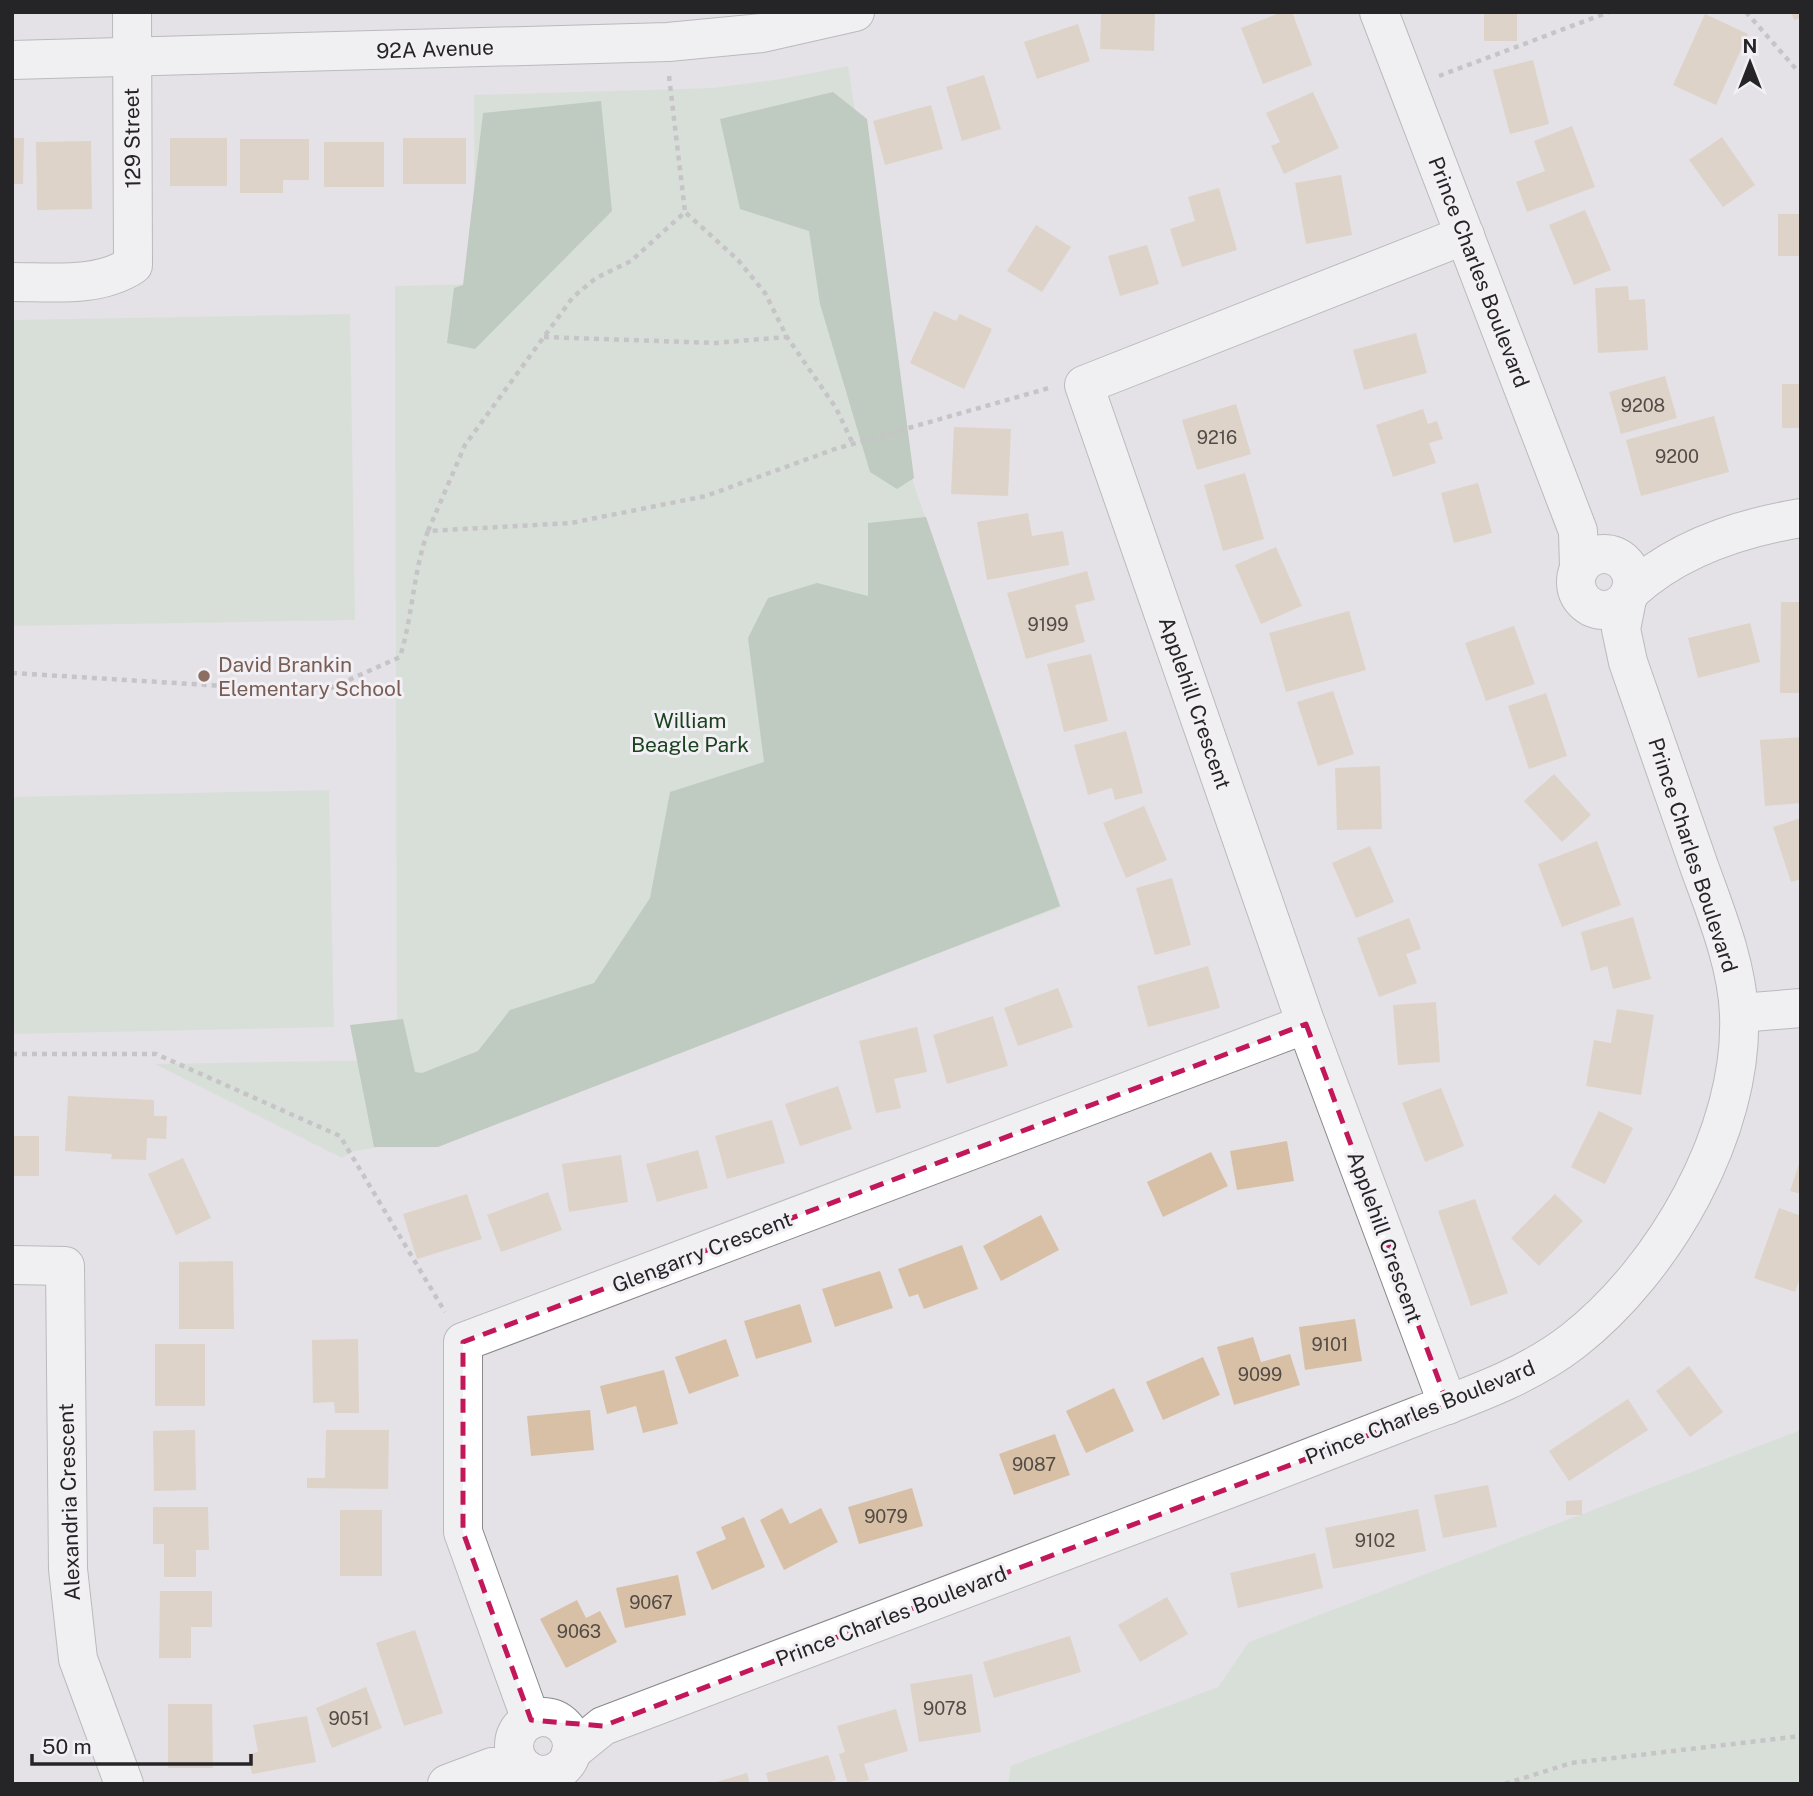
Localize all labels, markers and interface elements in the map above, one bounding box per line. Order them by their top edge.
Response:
north arrow [1715,28,1785,98]
street label: 92A Avenue [376,34,494,64]
text: N [1743,35,1757,57]
street label: 129 Street [119,87,145,189]
street label: Prince Charles Boulevard [1423,153,1535,391]
house number: 9208 [1621,395,1665,416]
house number: 9216 [1197,427,1237,448]
house number: 9200 [1655,446,1699,467]
house number: 9199 [1028,614,1068,635]
street label: Applehill Crescent [1154,614,1236,792]
place label: David Brankin Elementary School [218,652,402,701]
marker: David Brankin Elementary School [196,668,212,684]
park label: William Beagle Park [631,708,749,757]
street label: Prince Charles Boulevard [1643,734,1743,976]
street label: Applehill Crescent [1342,1148,1428,1326]
street label: Glengarry Crescent [609,1206,795,1298]
house number: 9101 [1312,1334,1348,1355]
street label: Prince Charles Boulevard [1302,1354,1538,1470]
house number: 9099 [1238,1364,1282,1385]
street label: Alexandria Crescent [53,1403,85,1601]
house number: 9087 [1012,1454,1056,1475]
house number: 9079 [864,1506,908,1527]
house number: 9102 [1355,1530,1395,1551]
street label: Prince Charles Boulevard [772,1560,1010,1672]
house number: 9067 [629,1592,673,1613]
house number: 9063 [557,1621,601,1642]
house number: 9078 [923,1698,967,1719]
house number: 9051 [329,1708,370,1729]
scale bar [32,1722,250,1766]
text: 50 m [42,1734,92,1759]

